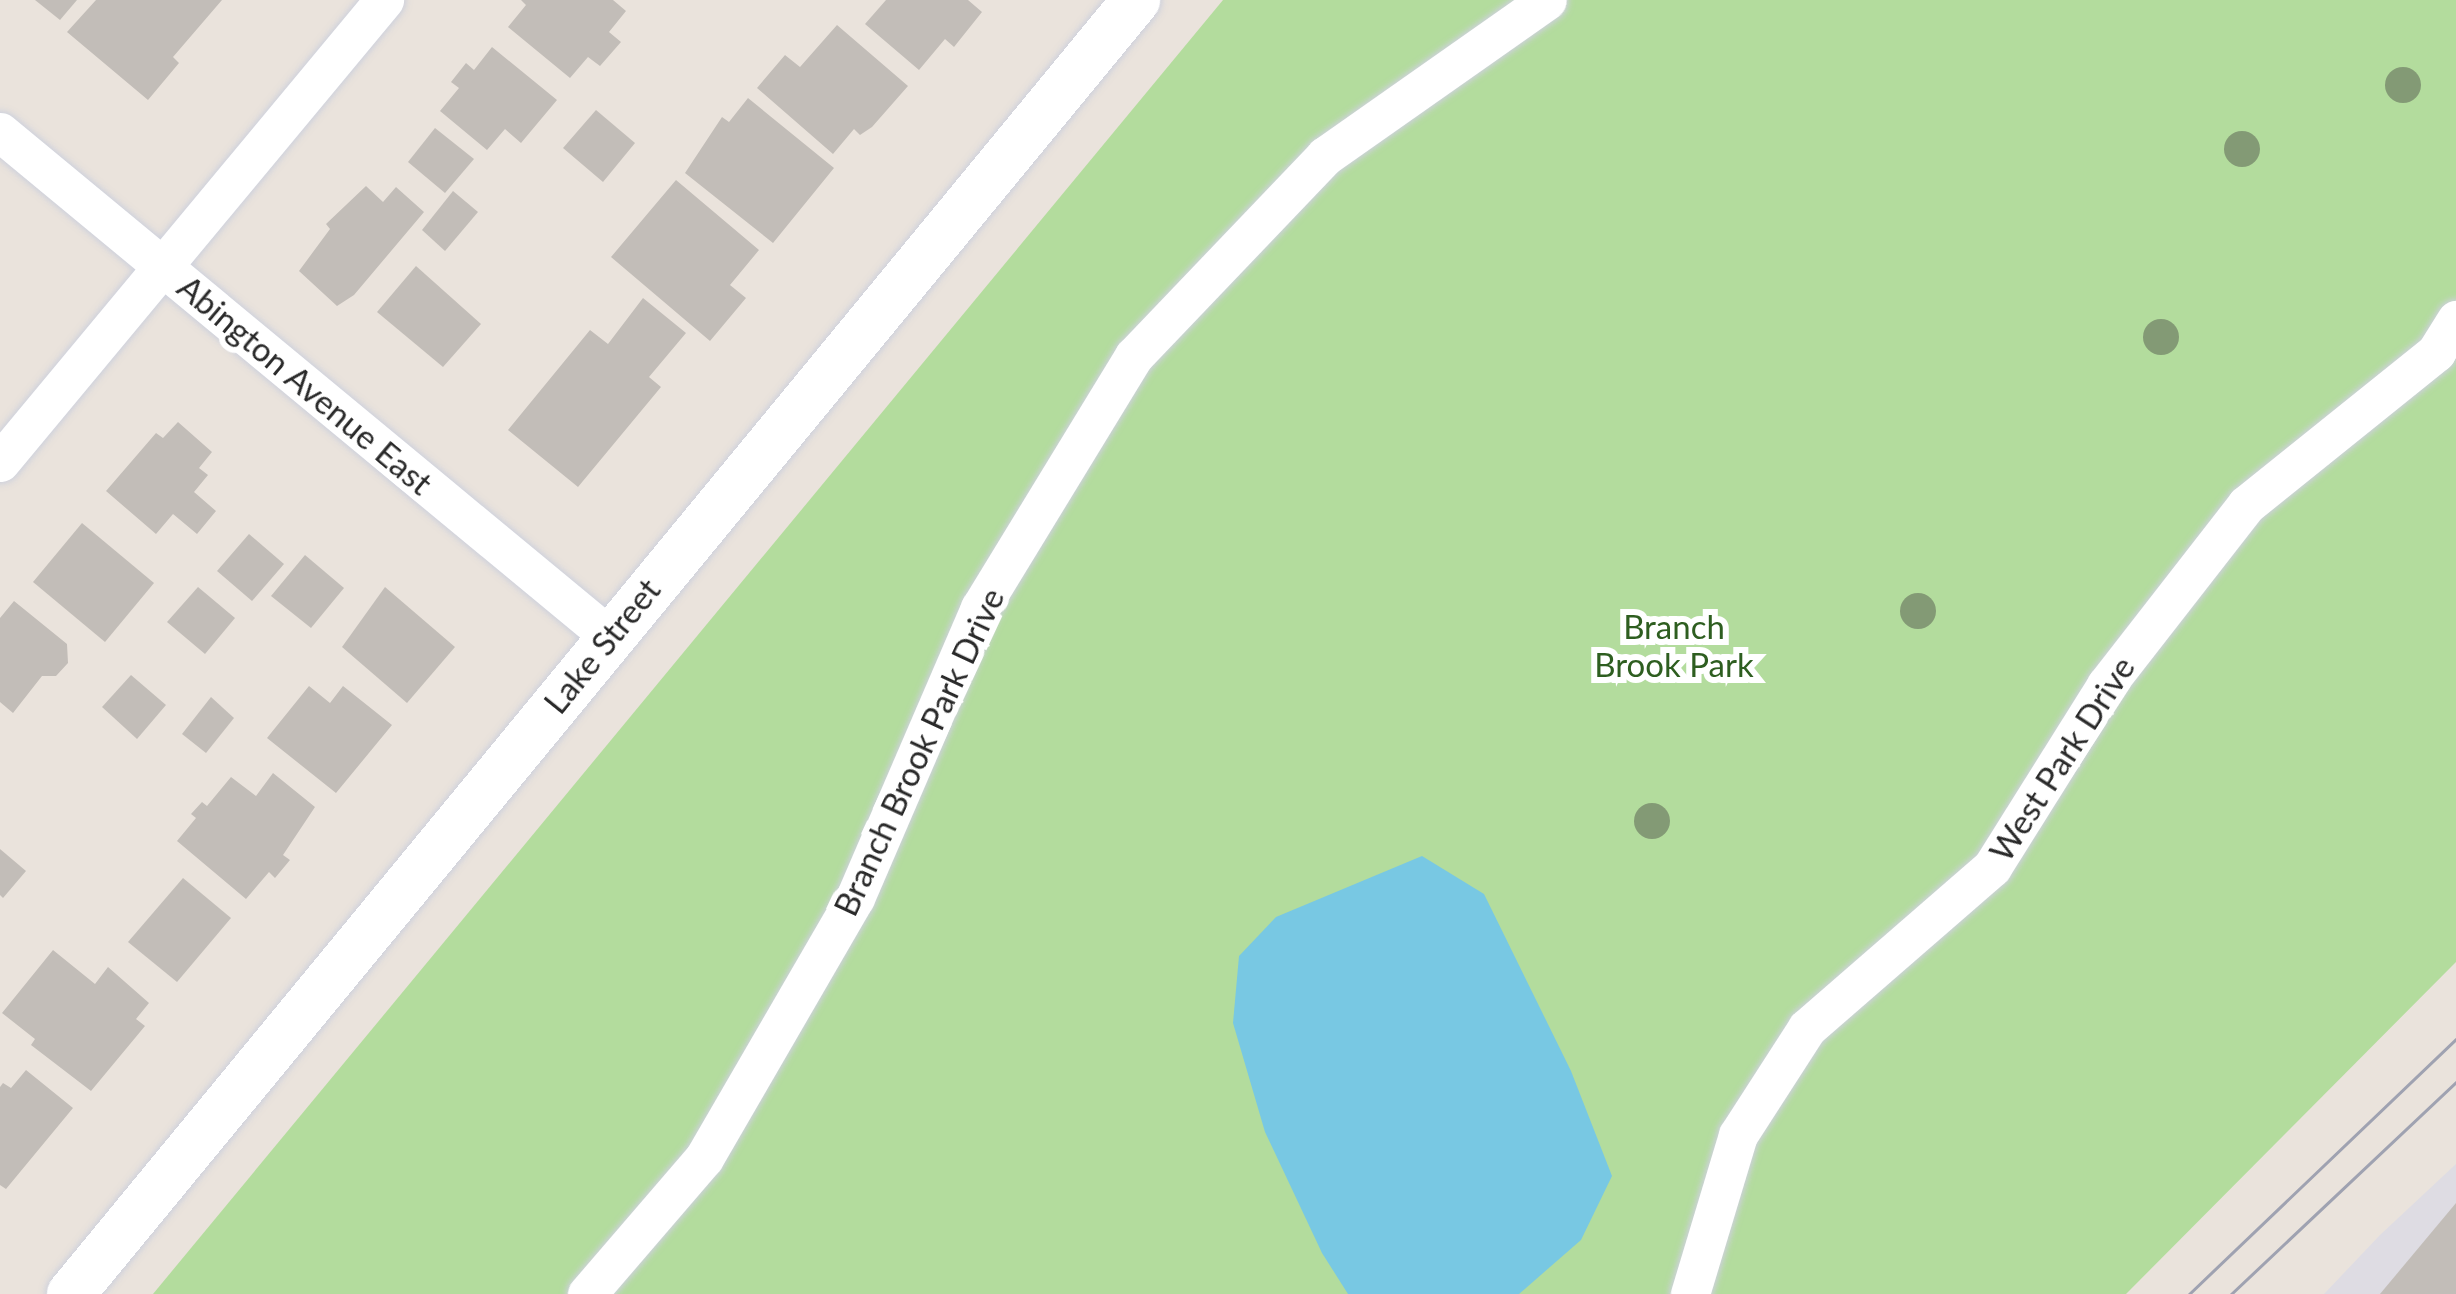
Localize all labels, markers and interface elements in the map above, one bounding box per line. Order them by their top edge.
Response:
street label: Abington Avenue East [169,267,441,503]
street label: Lake Street [536,571,668,721]
street label: Branch Brook Park Drive [826,582,1012,922]
park label: Branch Brook Park [1594,607,1754,685]
street label: West Park Drive [1981,649,2143,869]

